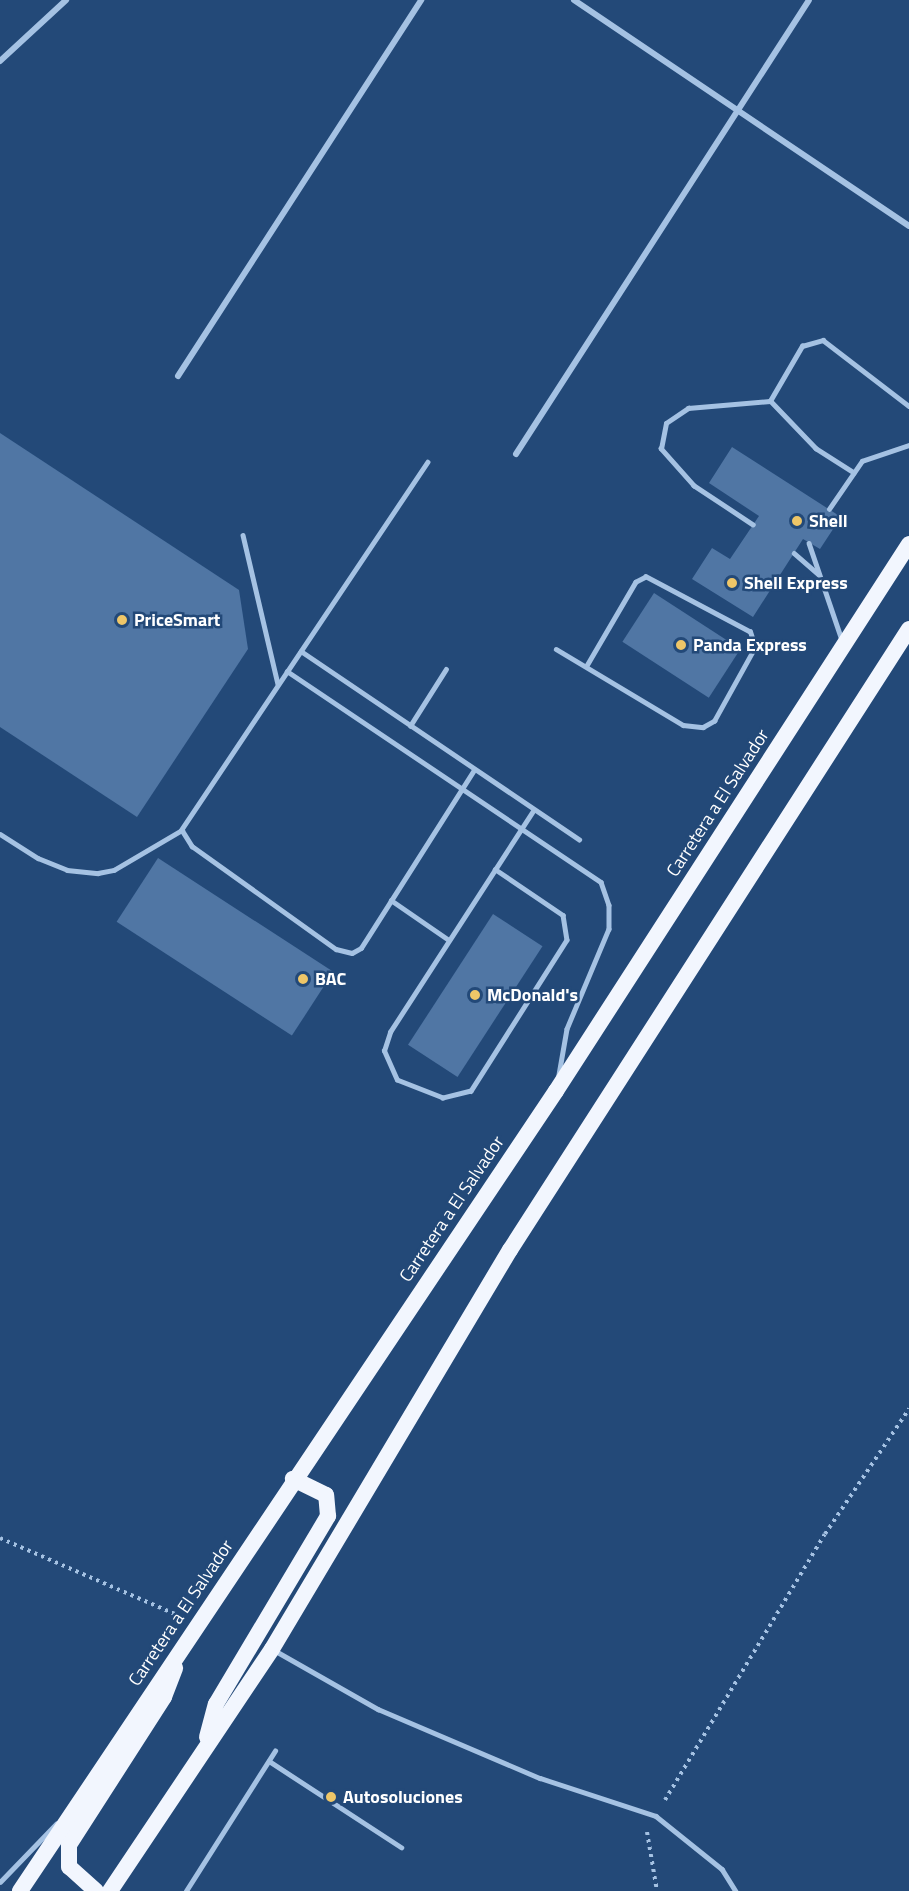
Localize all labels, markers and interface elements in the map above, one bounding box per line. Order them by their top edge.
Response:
place label: Shell [809,510,848,532]
marker: Shell [790,514,804,528]
place label: Shell Express [744,572,848,594]
marker: Shell Express [725,576,739,590]
place label: PriceSmart [134,609,220,631]
marker: PriceSmart [115,613,129,627]
place label: Panda Express [693,634,807,656]
marker: Panda Express [674,638,688,652]
street label: Carretera a El Salvador [662,725,774,881]
place label: BAC [315,968,346,990]
marker: BAC [296,972,310,986]
place label: McDonald's [487,984,578,1006]
marker: McDonald's [468,988,482,1002]
street label: Carretera a El Salvador [395,1132,509,1286]
street label: Carretera a El Salvador [124,1536,238,1690]
place label: Autosoluciones [343,1786,463,1808]
marker: Autosoluciones [324,1790,338,1804]

